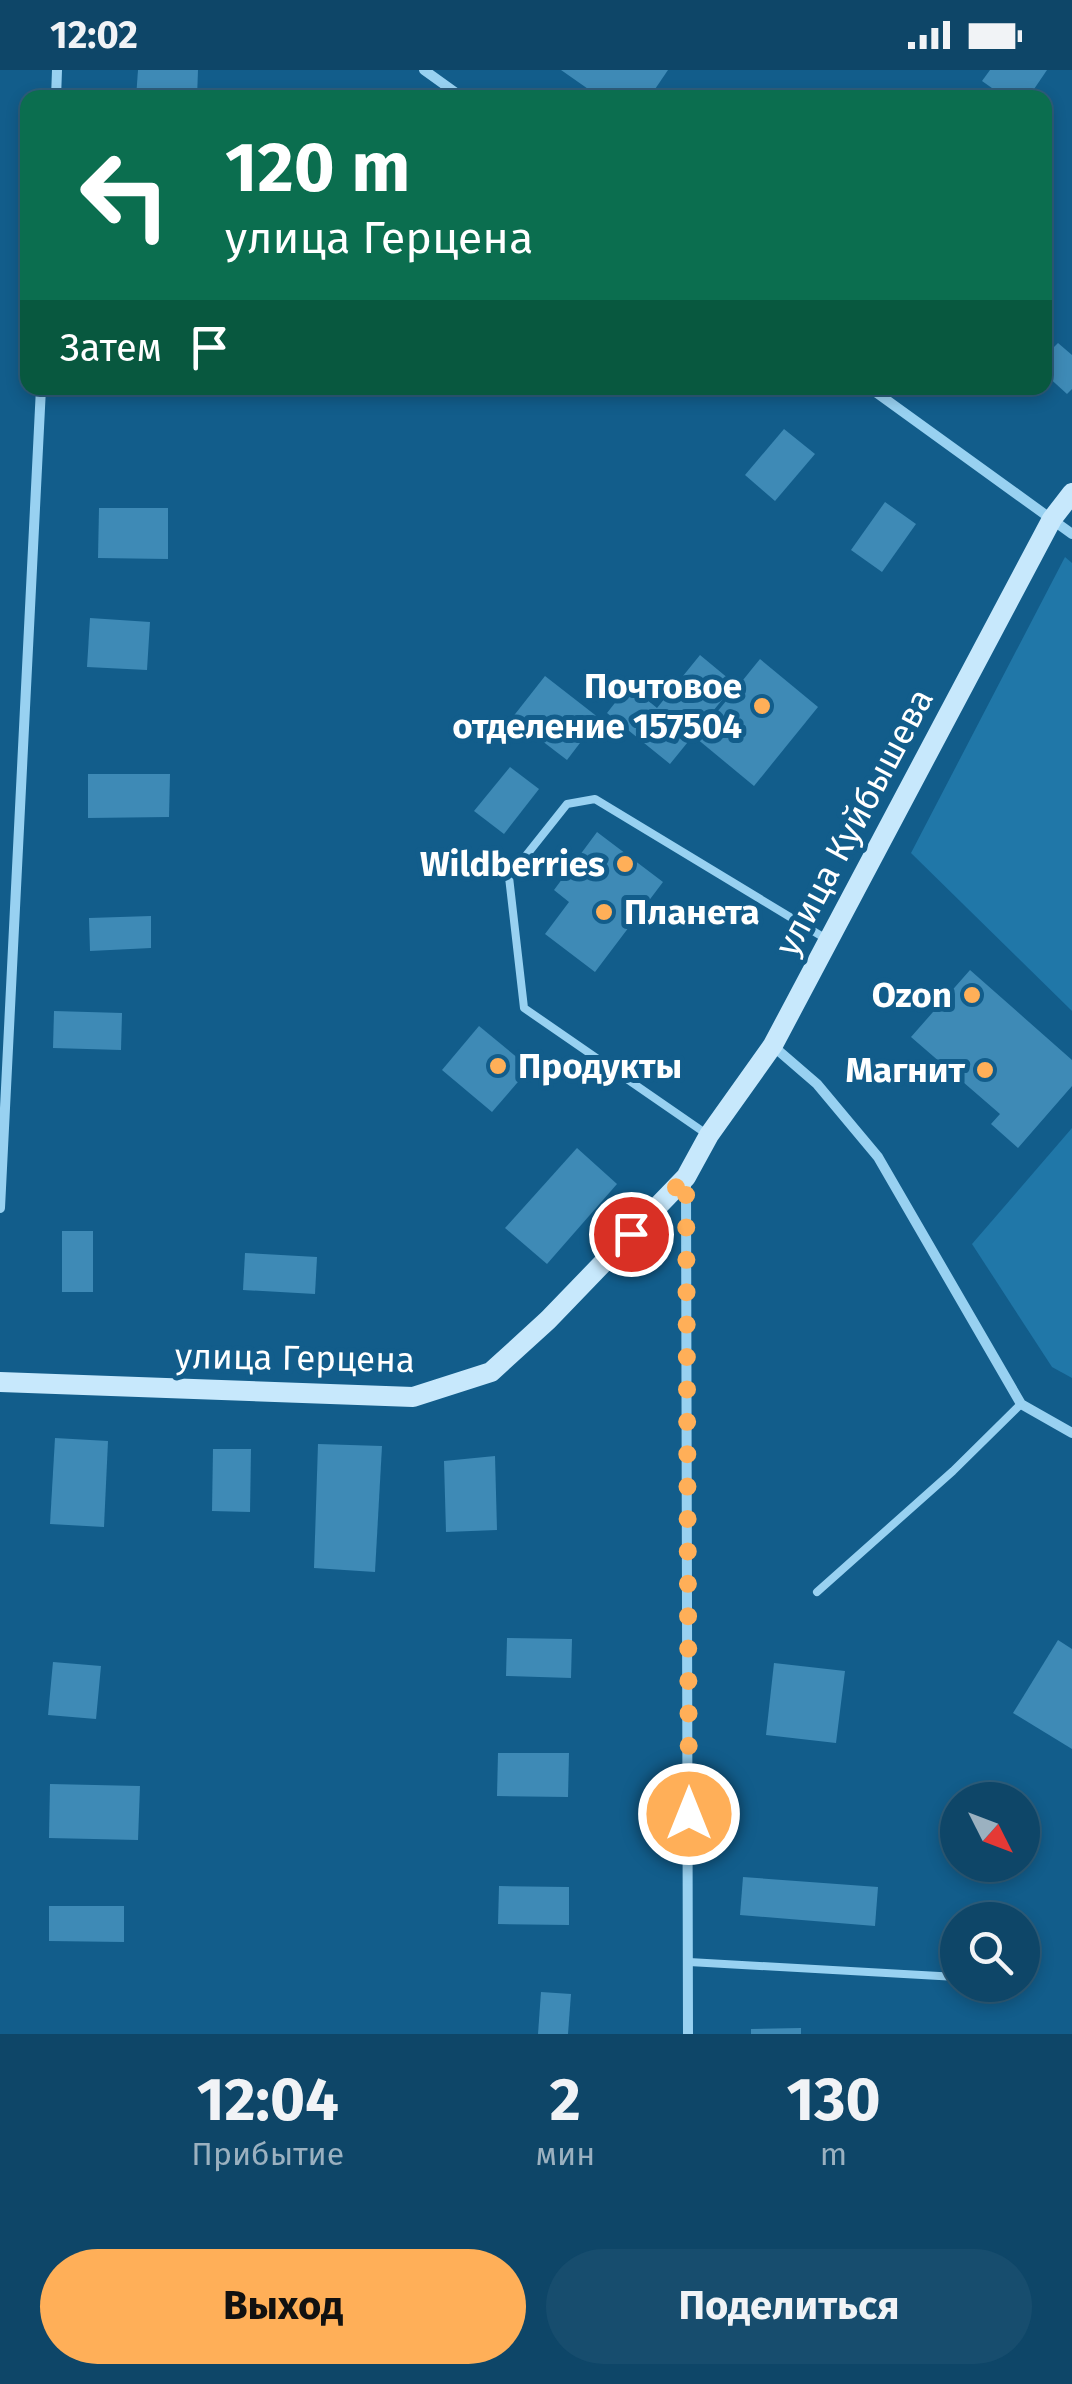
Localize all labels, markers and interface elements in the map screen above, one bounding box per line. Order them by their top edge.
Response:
text: 12:02 [50,12,138,58]
text: 120 m [225,126,410,210]
icon: left [60,130,190,260]
text: улица Герцена [225,211,533,265]
icon: arrive [182,320,237,375]
text: Затем [60,325,162,371]
place label: Почтовое отделение 157504 [452,665,742,747]
street label: улица Куйбышева [766,681,942,963]
marker: Почтовое отделение 157504 [751,695,773,717]
place label: Wildberries [420,843,605,885]
marker: Wildberries [614,853,636,875]
place label: Планета [624,891,760,933]
marker: Планета [593,901,615,923]
place label: Ozon [872,974,952,1016]
marker: Ozon [961,984,983,1006]
place label: Продукты [518,1045,682,1087]
place label: Магнит [845,1049,965,1091]
marker: Продукты [487,1055,509,1077]
marker: Магнит [974,1059,996,1081]
pin [589,1192,674,1277]
icon: arrive [604,1207,659,1262]
street label: улица Герцена [175,1335,415,1381]
position arrow [637,1762,741,1866]
north arrow [940,1782,1040,1882]
map controls [940,1782,1040,2002]
button: search [940,1902,1040,2002]
text: 12:04 [197,2064,339,2136]
text: 2 [550,2064,581,2136]
text: 130 [787,2064,881,2136]
text: Прибытие [191,2135,344,2173]
text: мин [536,2135,595,2173]
text: m [820,2135,847,2173]
button: Выход [40,2249,526,2364]
button: Поделиться [546,2249,1032,2364]

